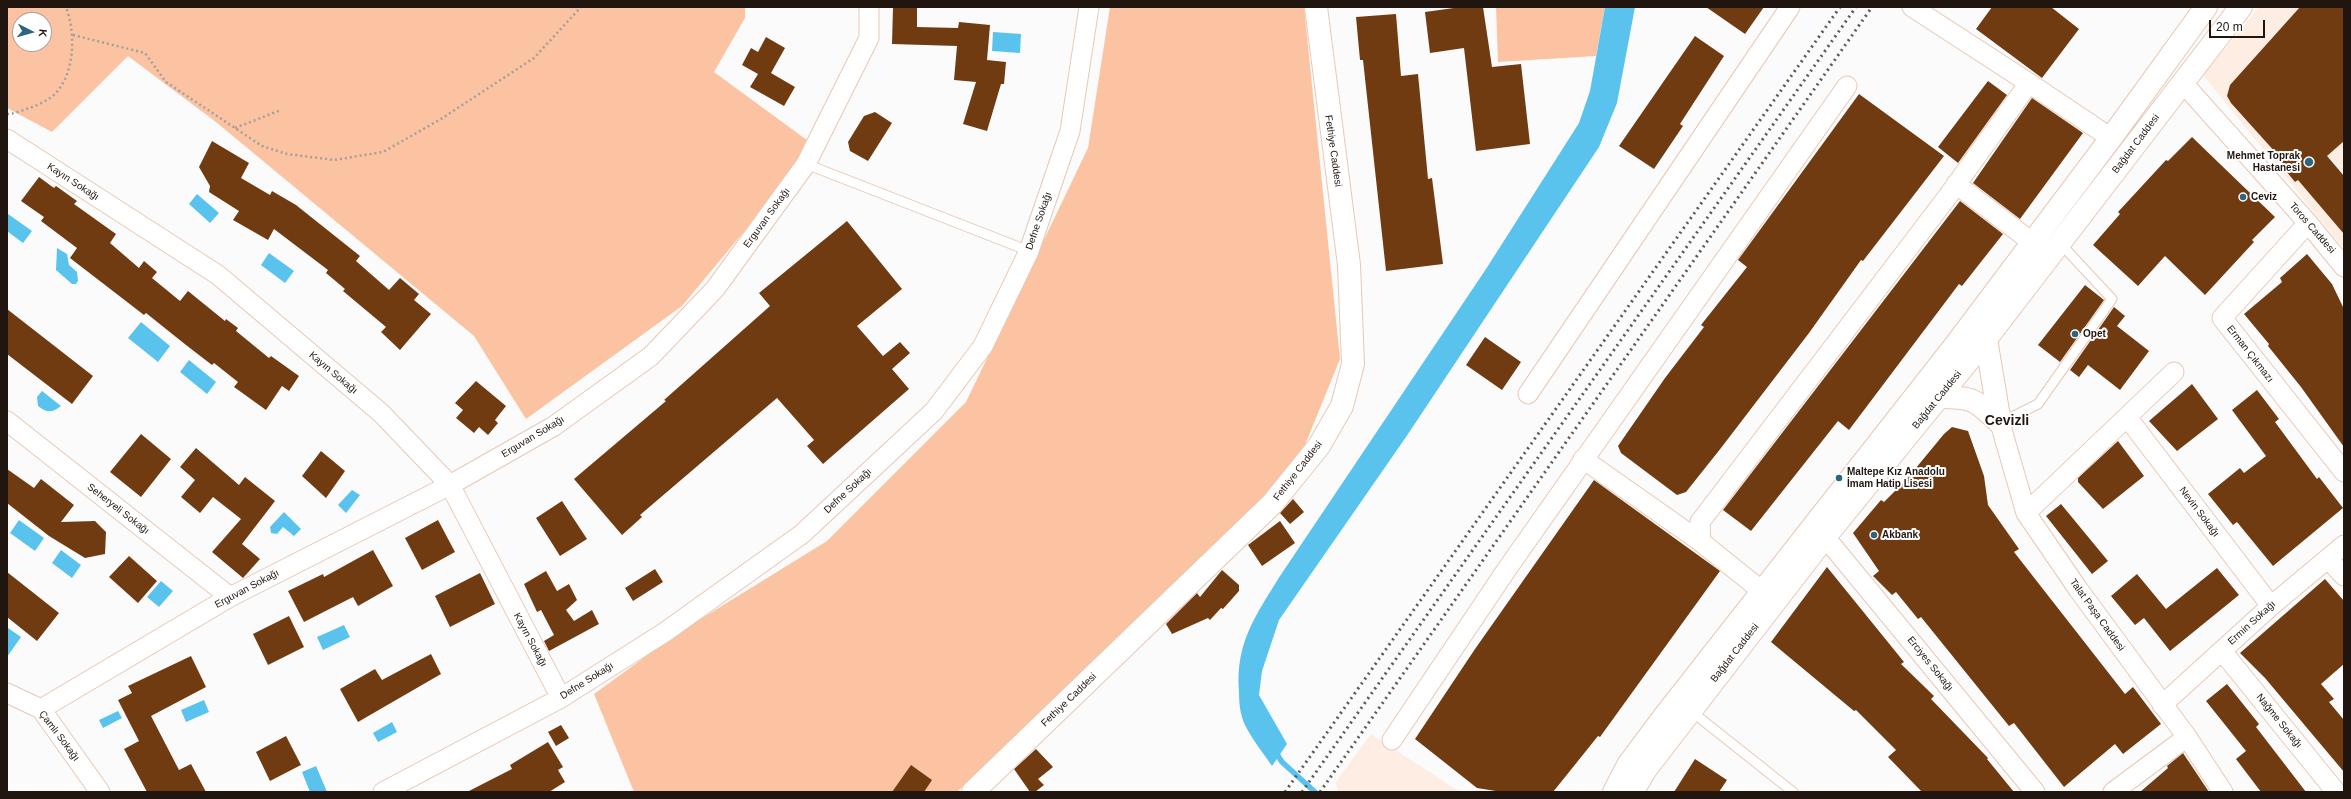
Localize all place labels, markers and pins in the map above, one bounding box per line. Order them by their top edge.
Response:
place label: Mehmet Toprak Hastanesi [2227,150,2300,174]
marker: Mehmet Toprak Hastanesi [2303,156,2315,168]
place label: Ceviz [2251,191,2277,203]
marker: Ceviz [2238,192,2248,202]
place label: Opet [2083,328,2106,340]
marker: Opet [2070,329,2080,339]
place label: Maltepe Kız Anadolu İmam Hatip Lisesi [1847,466,1945,490]
marker: Maltepe Kız Anadolu İmam Hatip Lisesi [1834,473,1844,483]
place label: Akbank [1882,529,1918,541]
marker: Akbank [1869,530,1879,540]

